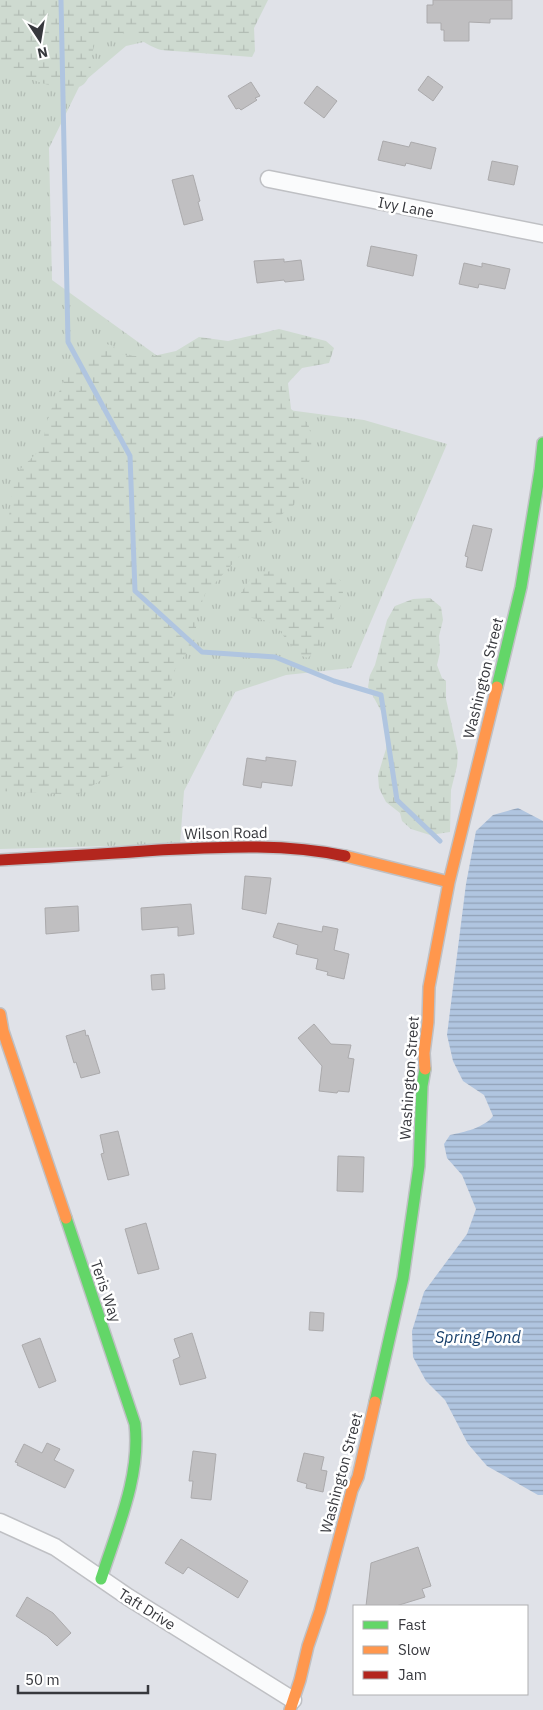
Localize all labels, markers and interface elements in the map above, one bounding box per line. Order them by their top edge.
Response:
north arrow [15,15,65,65]
text: N [36,43,50,63]
street label: Ivy Lane [376,192,436,222]
street label: Washington Street [459,616,507,740]
street label: Wilson Road [184,823,268,843]
street label: Washington Street [395,1015,423,1141]
street label: Teris Way [87,1257,126,1325]
water label: Spring Pond [435,1327,522,1347]
street label: Washington Street [316,1411,366,1535]
street label: Taft Drive [115,1584,179,1634]
legend [353,1605,528,1695]
text: Fast [398,1615,426,1634]
text: Slow [398,1640,431,1659]
scale bar [18,1662,148,1694]
text: Jam [398,1665,427,1684]
text: 50 m [25,1670,60,1689]

